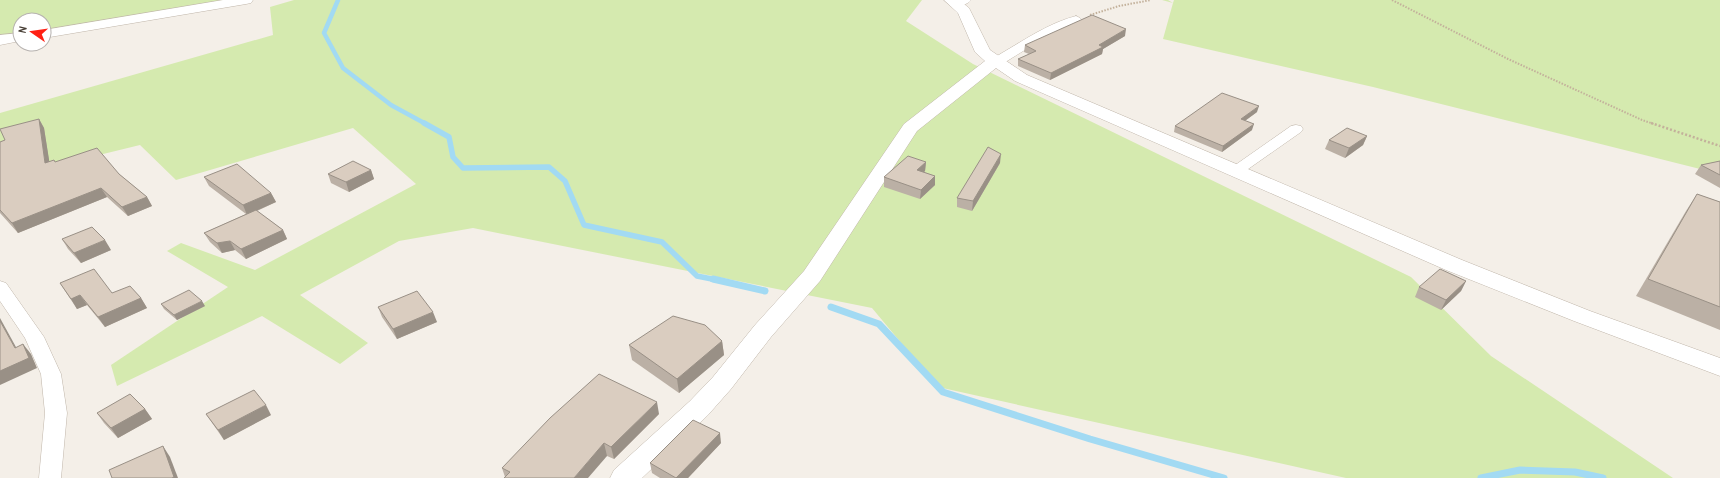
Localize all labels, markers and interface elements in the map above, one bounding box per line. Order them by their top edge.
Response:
north arrow [12,12,52,52]
text: N [15,25,30,34]

